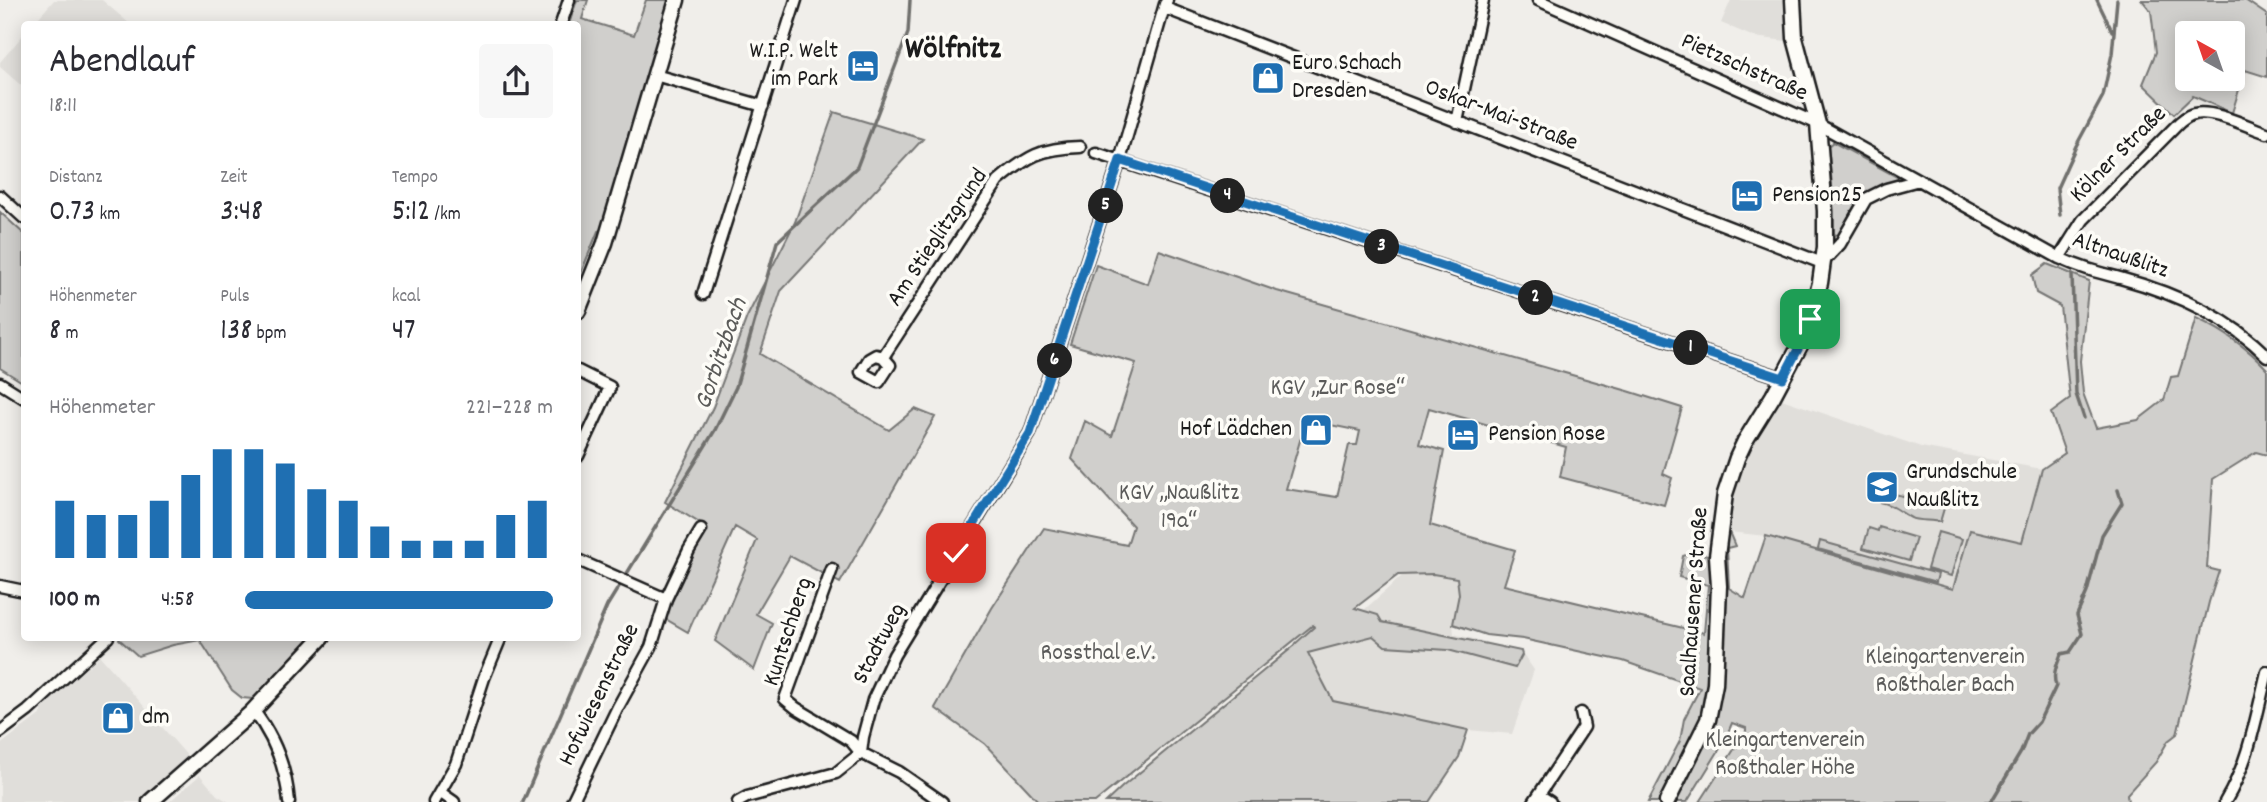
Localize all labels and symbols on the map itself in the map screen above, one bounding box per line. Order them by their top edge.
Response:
north arrow [2175,21,2245,91]
street label: Pietzschstraße [1675,25,1813,111]
district label: Wölfnitz [905,28,1002,74]
place label: W.I.P. Welt im Park [750,35,838,97]
hotel icon: W.I.P. Welt im Park [844,47,882,85]
place label: Euro Schach Dresden [1292,47,1401,109]
shop icon: Euro Schach Dresden [1249,59,1287,97]
street label: Oskar-Mai-Straße [1419,71,1583,161]
street label: Kölner Straße [2063,99,2175,211]
street label: Am Stieglitzgrund [879,162,997,314]
hotel icon: Pension25 [1728,177,1766,215]
pin: 4 [1210,178,1246,214]
place label: Pension25 [1772,179,1862,213]
pin: 5 [1088,188,1124,224]
street label: Altnaußlitz [2067,224,2173,288]
pin: 3 [1364,230,1400,264]
pin: 2 [1518,280,1554,316]
pin [1780,289,1840,349]
water label: Gorbitzbach [686,292,759,415]
pin: 1 [1674,330,1708,366]
pin: 6 [1038,344,1072,378]
park label: KGV „Zur Rose“ [1271,372,1405,406]
shop icon: Hof Lädchen [1297,411,1335,449]
place label: Hof Lädchen [1180,413,1292,447]
hotel icon: Pension Rose [1444,416,1482,454]
place label: Pension Rose [1488,418,1605,452]
place label: Grundschule Naußlitz [1906,456,2017,518]
school or university icon: Grundschule Naußlitz [1863,468,1901,506]
park label: KGV „Naußlitz 19a“ [1119,477,1239,539]
street label: Saalhausener Straße [1671,506,1719,698]
pin [926,523,986,583]
street label: Kuntschberg [755,573,823,691]
street label: Stadtweg [844,597,916,691]
street label: Hofwiesenstraße [551,618,649,772]
park label: Rossthal e.V. [1041,637,1155,671]
park label: Kleingartenverein Roßthaler Bach [1865,641,2025,703]
shop icon: dm [99,699,137,737]
place label: dm [142,701,170,735]
park label: Kleingartenverein Roßthaler Höhe [1705,724,1865,786]

